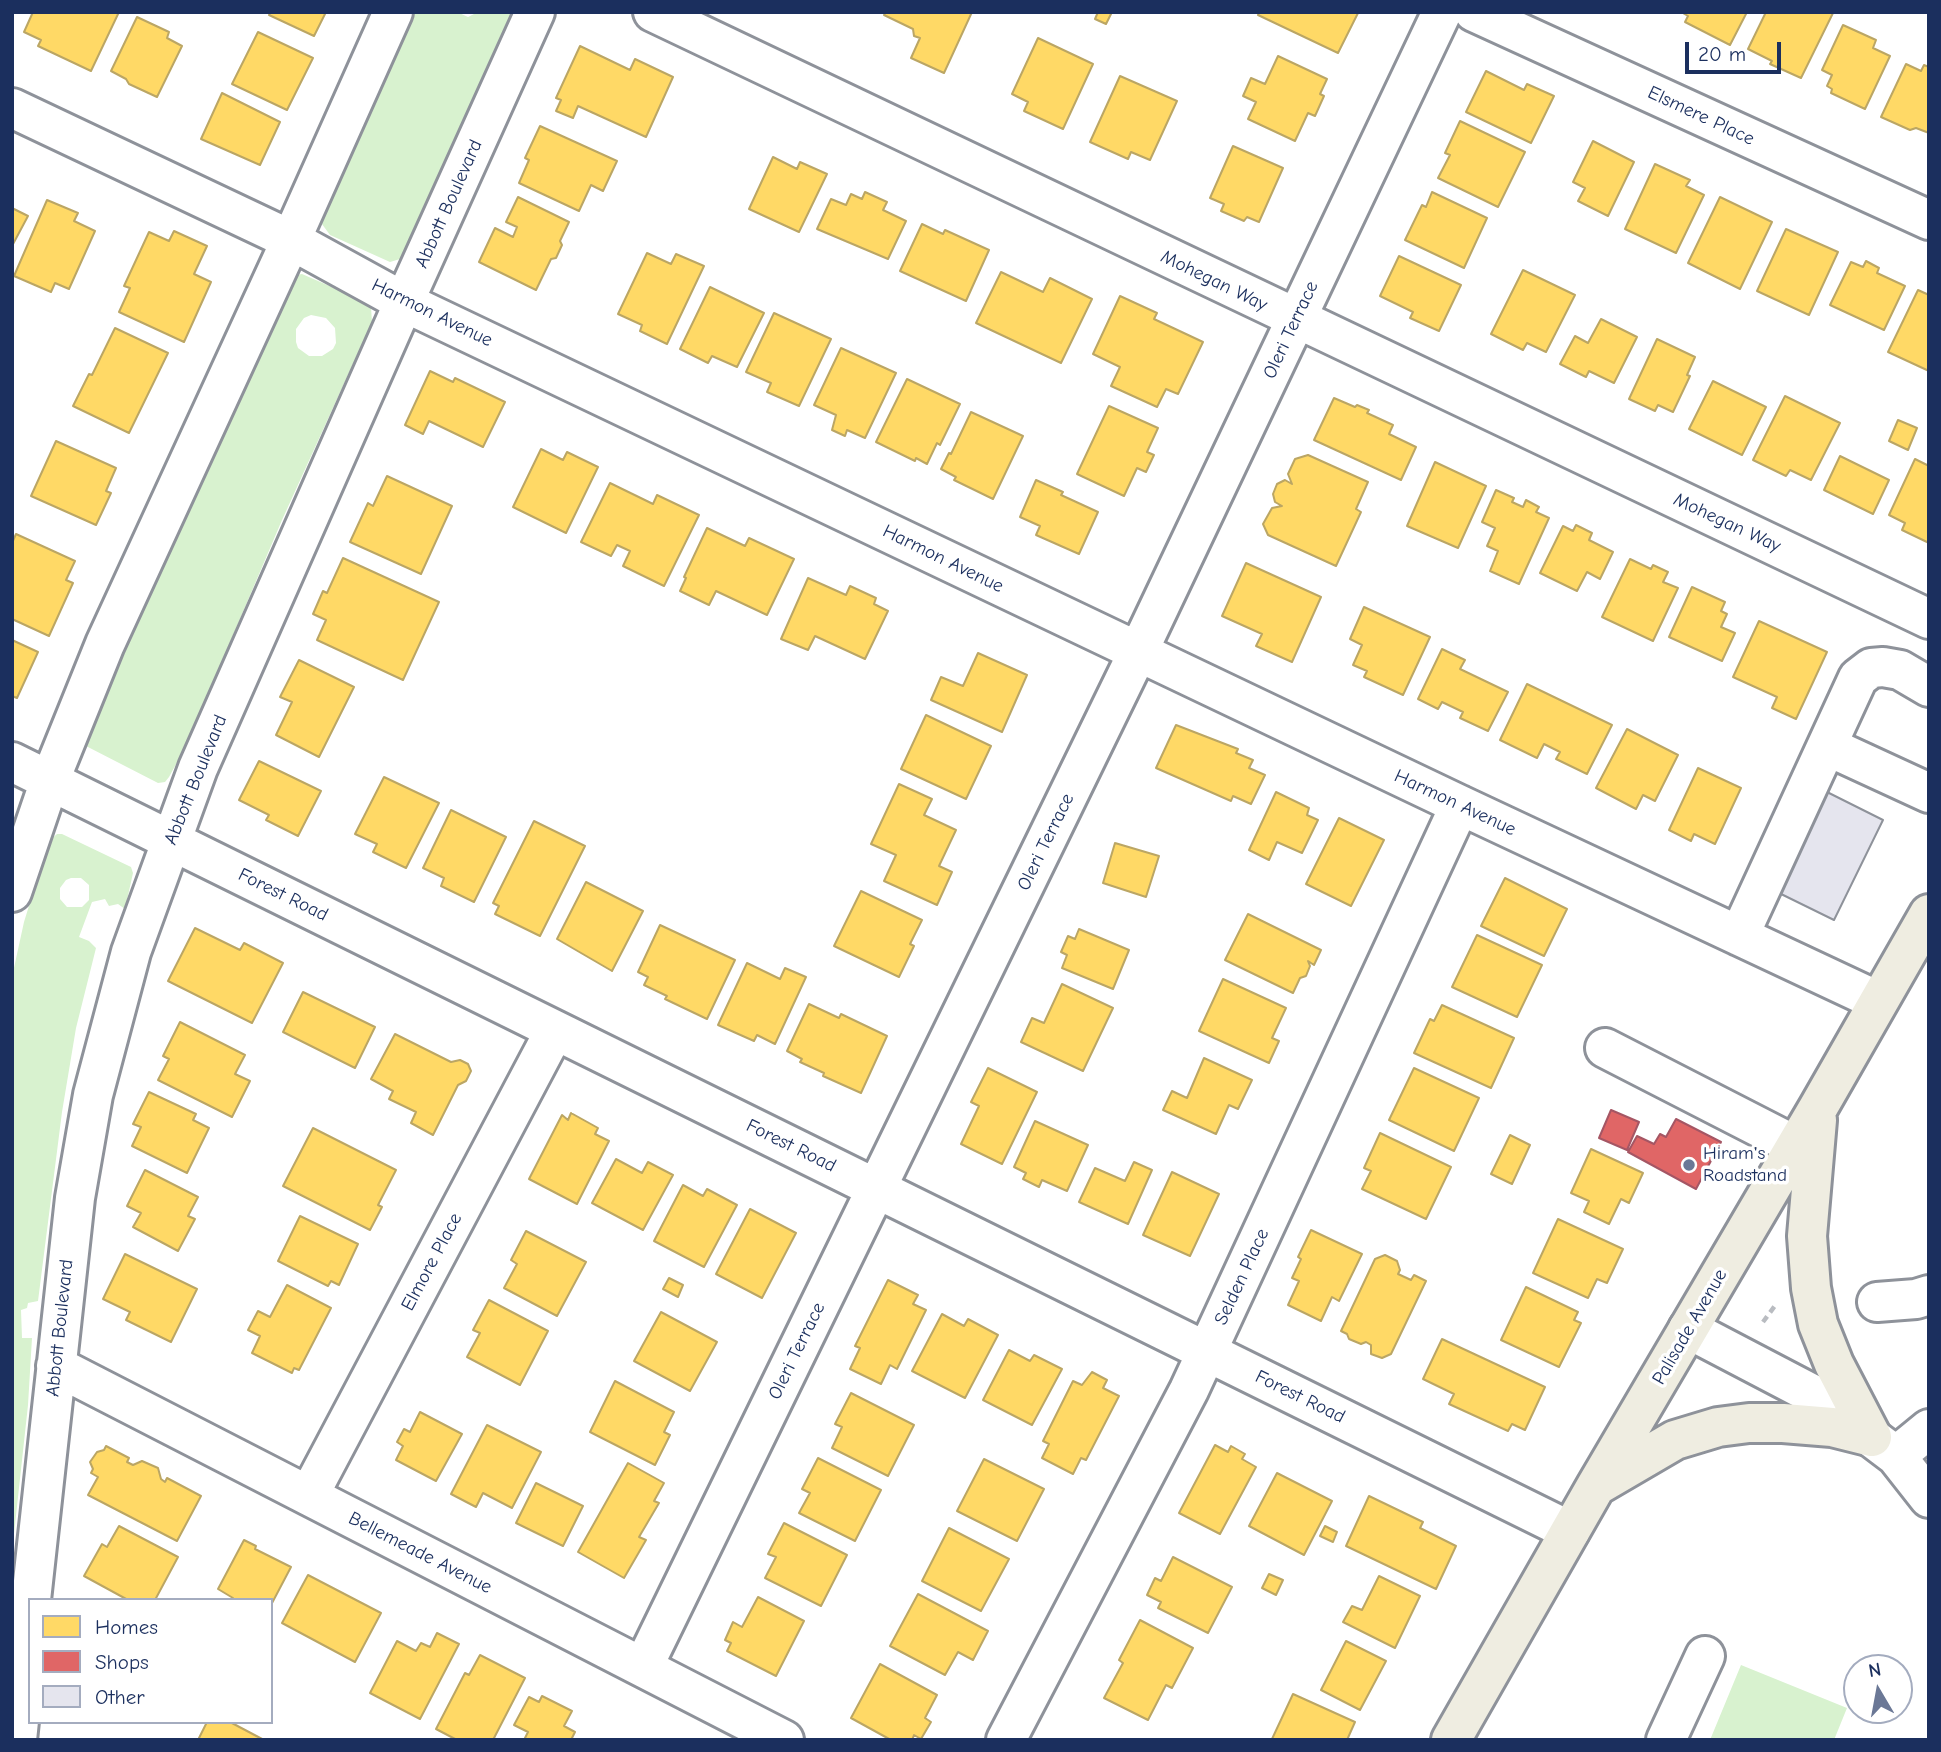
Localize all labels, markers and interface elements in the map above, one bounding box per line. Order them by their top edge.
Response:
scale bar [1689,28,1785,72]
text: 20 m [1698,42,1746,66]
street label: Elsmere Place [1644,81,1758,151]
street label: Abbott Boulevard [411,136,487,272]
street label: Mohegan Way [1157,245,1271,317]
street label: Harmon Avenue [368,274,496,352]
street label: Oleri Terrace [1258,278,1324,382]
street label: Mohegan Way [1670,488,1784,558]
street label: Harmon Avenue [879,520,1007,598]
street label: Abbott Boulevard [160,712,232,848]
street label: Harmon Avenue [1391,765,1519,841]
street label: Oleri Terrace [1013,790,1079,894]
street label: Forest Road [234,863,332,927]
street label: Forest Road [742,1114,840,1178]
place label: Hiram's Roadstand [1703,1143,1787,1187]
marker: Hiram's Roadstand [1681,1157,1697,1173]
street label: Elmore Place [397,1209,467,1315]
street label: Selden Place [1210,1225,1274,1329]
street label: Abbott Boulevard [41,1258,79,1398]
street label: Palisade Avenue [1648,1265,1732,1389]
street label: Oleri Terrace [764,1299,830,1403]
street label: Forest Road [1251,1365,1349,1429]
street label: Bellemeade Avenue [344,1507,496,1599]
legend [28,1598,273,1724]
text: Homes [95,1615,158,1639]
text: Shops [95,1650,149,1674]
north arrow [1843,1654,1913,1724]
text: N [1867,1658,1883,1682]
text: Other [95,1685,145,1709]

